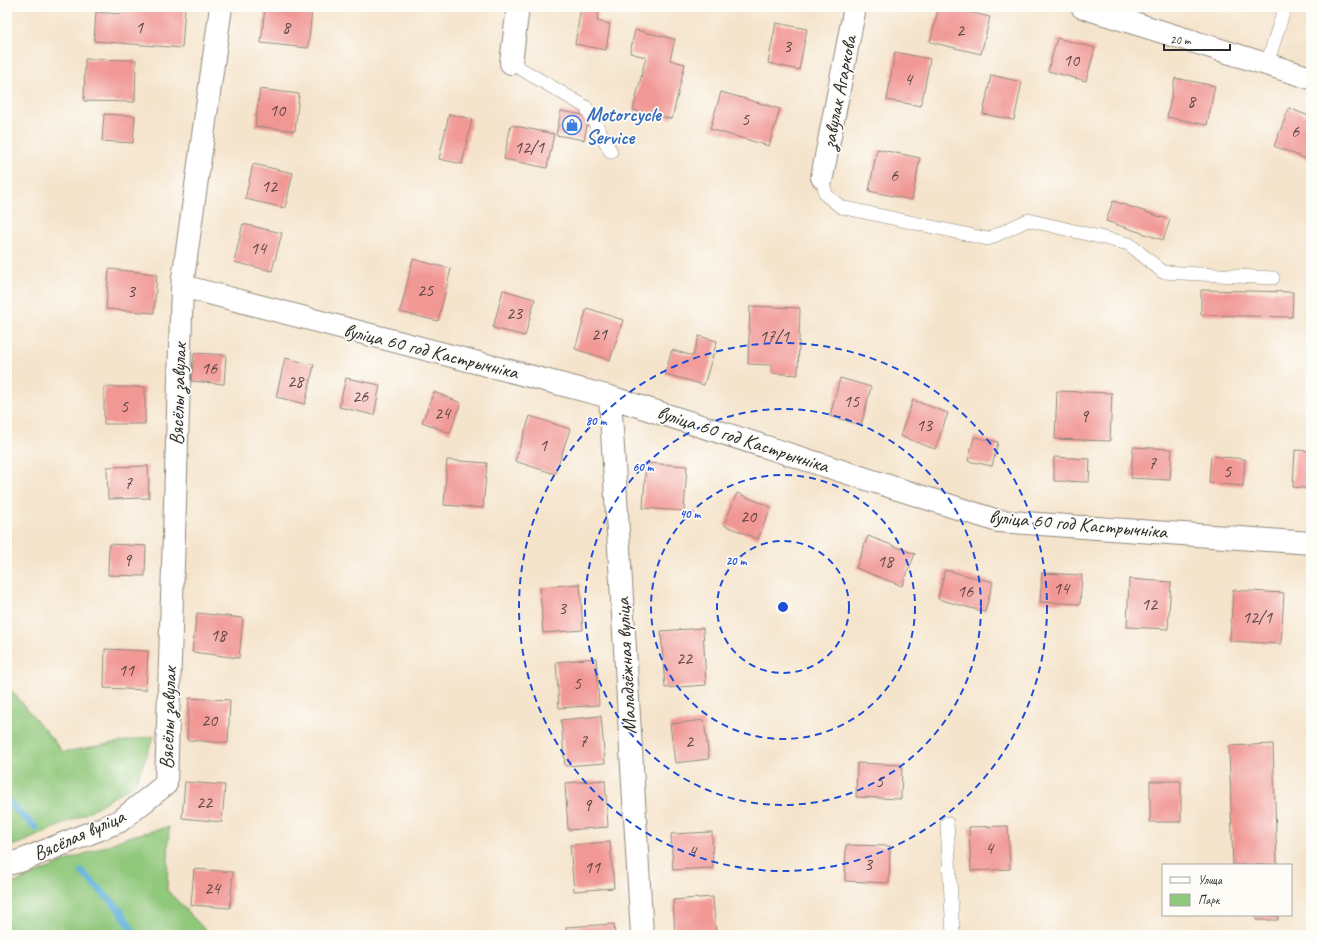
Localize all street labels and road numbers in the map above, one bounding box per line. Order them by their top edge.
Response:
street label: завулак Агаркова [815,32,863,153]
street label: вуліца 60 год Кастрычніка [341,317,522,385]
street label: Вясёлы завулак [164,341,193,446]
street label: вуліца 60 год Кастрычніка [654,399,833,479]
street label: вуліца 60 год Кастрычніка [988,504,1169,544]
street label: Маладзёжная вуліца [610,596,642,735]
street label: Вясёлы завулак [154,665,183,770]
street label: Вясёлая вуліца [29,803,130,866]

